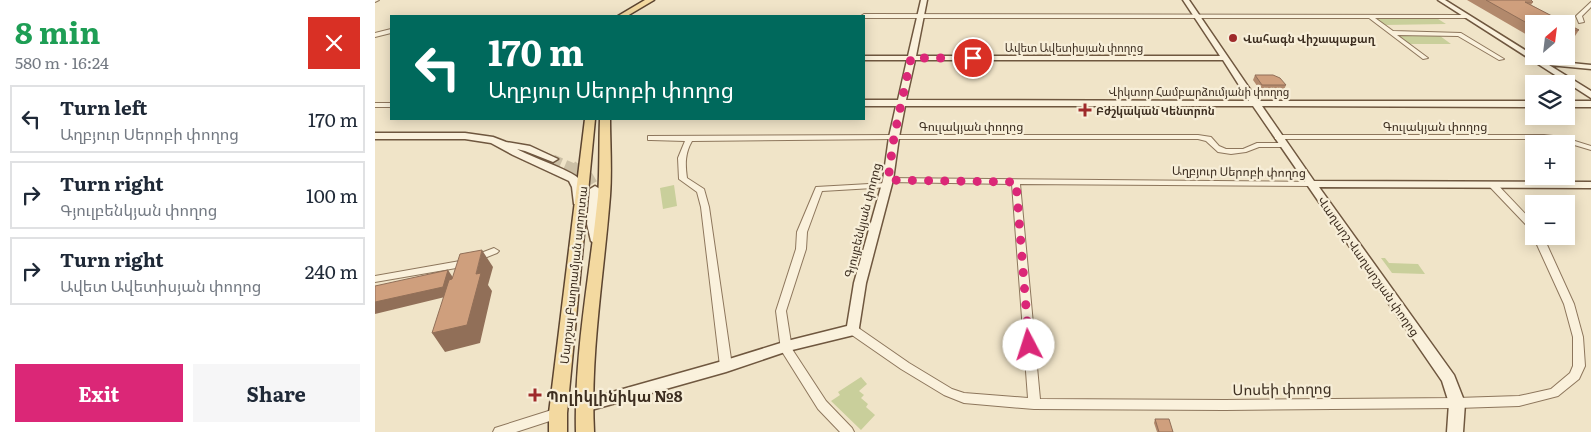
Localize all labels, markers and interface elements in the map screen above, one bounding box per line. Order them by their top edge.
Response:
text: 8 min [15,9,100,53]
north arrow [1525,15,1575,65]
map controls [1525,15,1575,245]
button: close [308,17,360,69]
text: 170 m [488,25,584,77]
place label: Վահագն Վիշապաքաղ [1243,30,1376,46]
marker: Վահագն Վիշապաքաղ [1227,32,1239,44]
icon: left [405,35,470,100]
pin [952,37,994,79]
street label: Ավետ Ավետիսյան փողոց [1005,39,1143,55]
icon: arrive [959,44,987,72]
text: 580 m · 16:24 [15,50,109,74]
text: Աղբյուր Սերոբի փողոց [488,72,734,105]
button: layers [1525,75,1575,125]
street label: Վիկտոր Համբարձումյանի փողոց [1109,83,1289,99]
text: Turn left [60,93,147,121]
place label: Բժշկական Կենտրոն [1096,102,1215,118]
marker: Բժշկական Կենտրոն [1078,103,1092,117]
icon: left [17,105,45,133]
text: 170 m [308,105,358,133]
street label: Գուլակյան փողոց [919,117,1023,135]
street label: Գուլակյան փողոց [1383,117,1487,135]
text: Աղբյուր Սերոբի փողոց [60,121,239,145]
button: + [1525,135,1575,185]
street label: Գյուլբենկյան փողոց [839,161,885,279]
street label: Աղբյուր Սերոբի փողոց [1172,161,1306,181]
text: Turn right [60,169,164,197]
icon: right [17,181,45,209]
text: 100 m [306,181,358,209]
street label: Մարշալ Բաղրամյան պողոտա [555,185,591,365]
street label: Վաղարշ Վաղարշյան փողոց [1314,192,1424,340]
button: − [1525,195,1575,245]
text: Գյուլբենկյան փողոց [60,197,217,221]
text: Turn right [60,245,164,273]
icon: right [17,257,45,285]
text: 240 m [305,257,358,285]
text: Ավետ Ավետիսյան փողոց [60,273,261,297]
position arrow [1002,318,1054,370]
button: Exit [15,364,183,422]
button: Share [193,364,360,422]
street label: Սոսեի փողոց [1232,376,1332,400]
place label: Պոլիկլինիկա №8 [546,384,683,407]
marker: Պոլիկլինիկա №8 [528,388,542,402]

